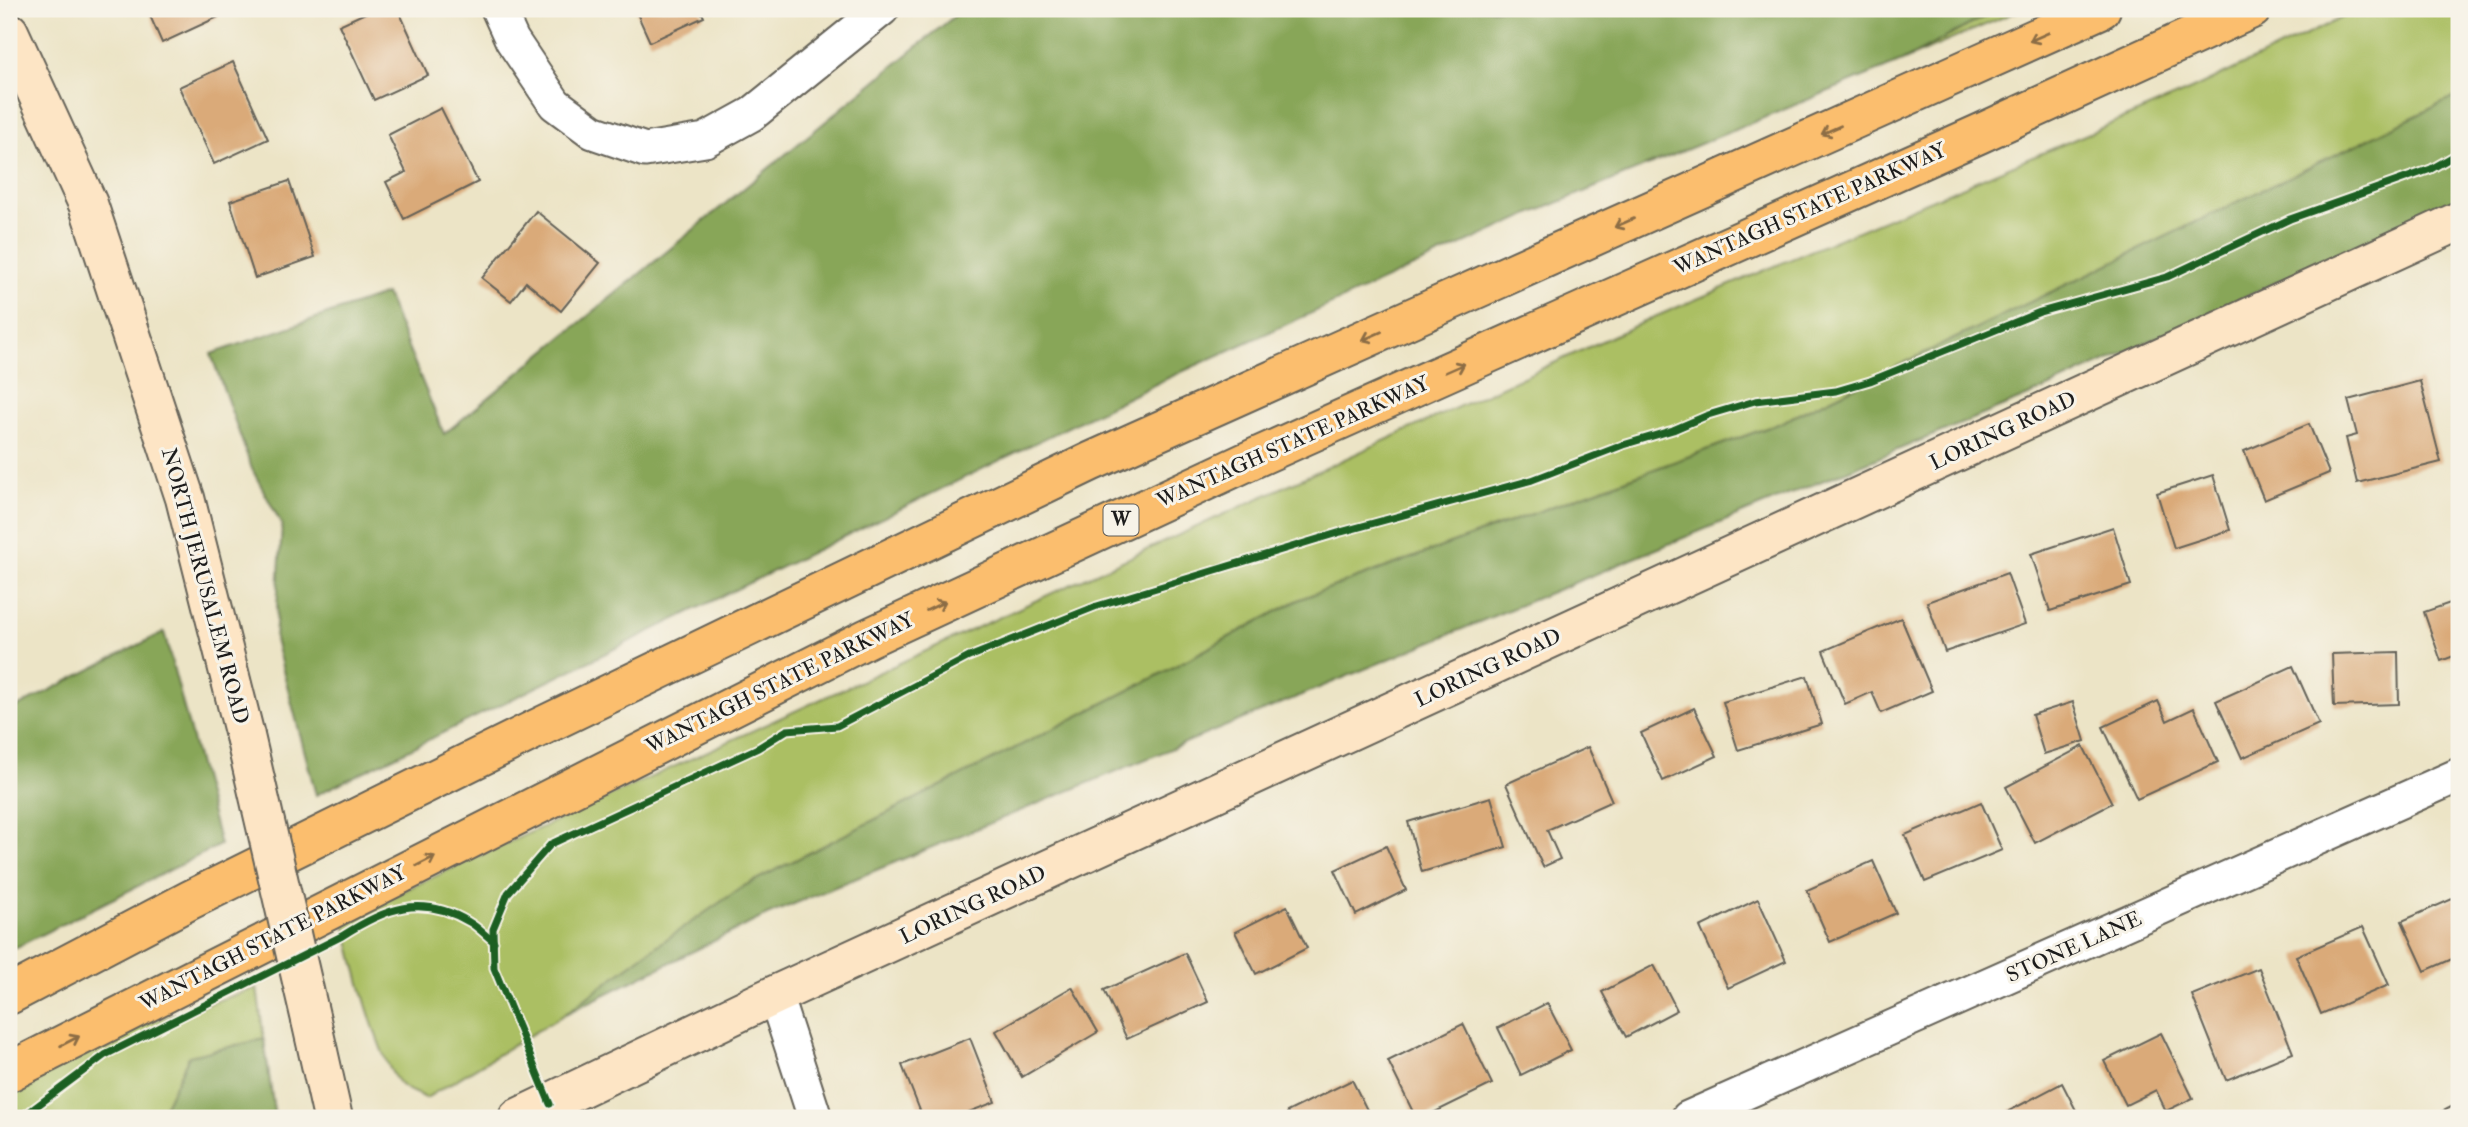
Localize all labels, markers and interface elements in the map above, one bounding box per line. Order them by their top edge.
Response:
one-way arrow [2029,31,2050,44]
one-way arrow [1821,124,1843,137]
street label: WANTAGH STATE PARKWAY [1668,136,1951,282]
one-way arrow [1614,217,1635,230]
one-way arrow [1361,330,1383,343]
one-way arrow [1443,361,1465,374]
street label: WANTAGH STATE PARKWAY [1151,369,1434,515]
street label: LORING ROAD [1926,385,2080,477]
street label: NORTH JERUSALEM ROAD [155,445,255,727]
road number: W [1104,505,1138,536]
one-way arrow [925,599,946,612]
street label: WANTAGH STATE PARKWAY [640,606,919,760]
street label: LORING ROAD [1411,622,1565,714]
one-way arrow [415,854,436,868]
street label: WANTAGH STATE PARKWAY [134,859,411,1018]
street label: LORING ROAD [896,859,1050,951]
street label: STONE LANE [2002,905,2146,989]
one-way arrow [59,1034,80,1048]

